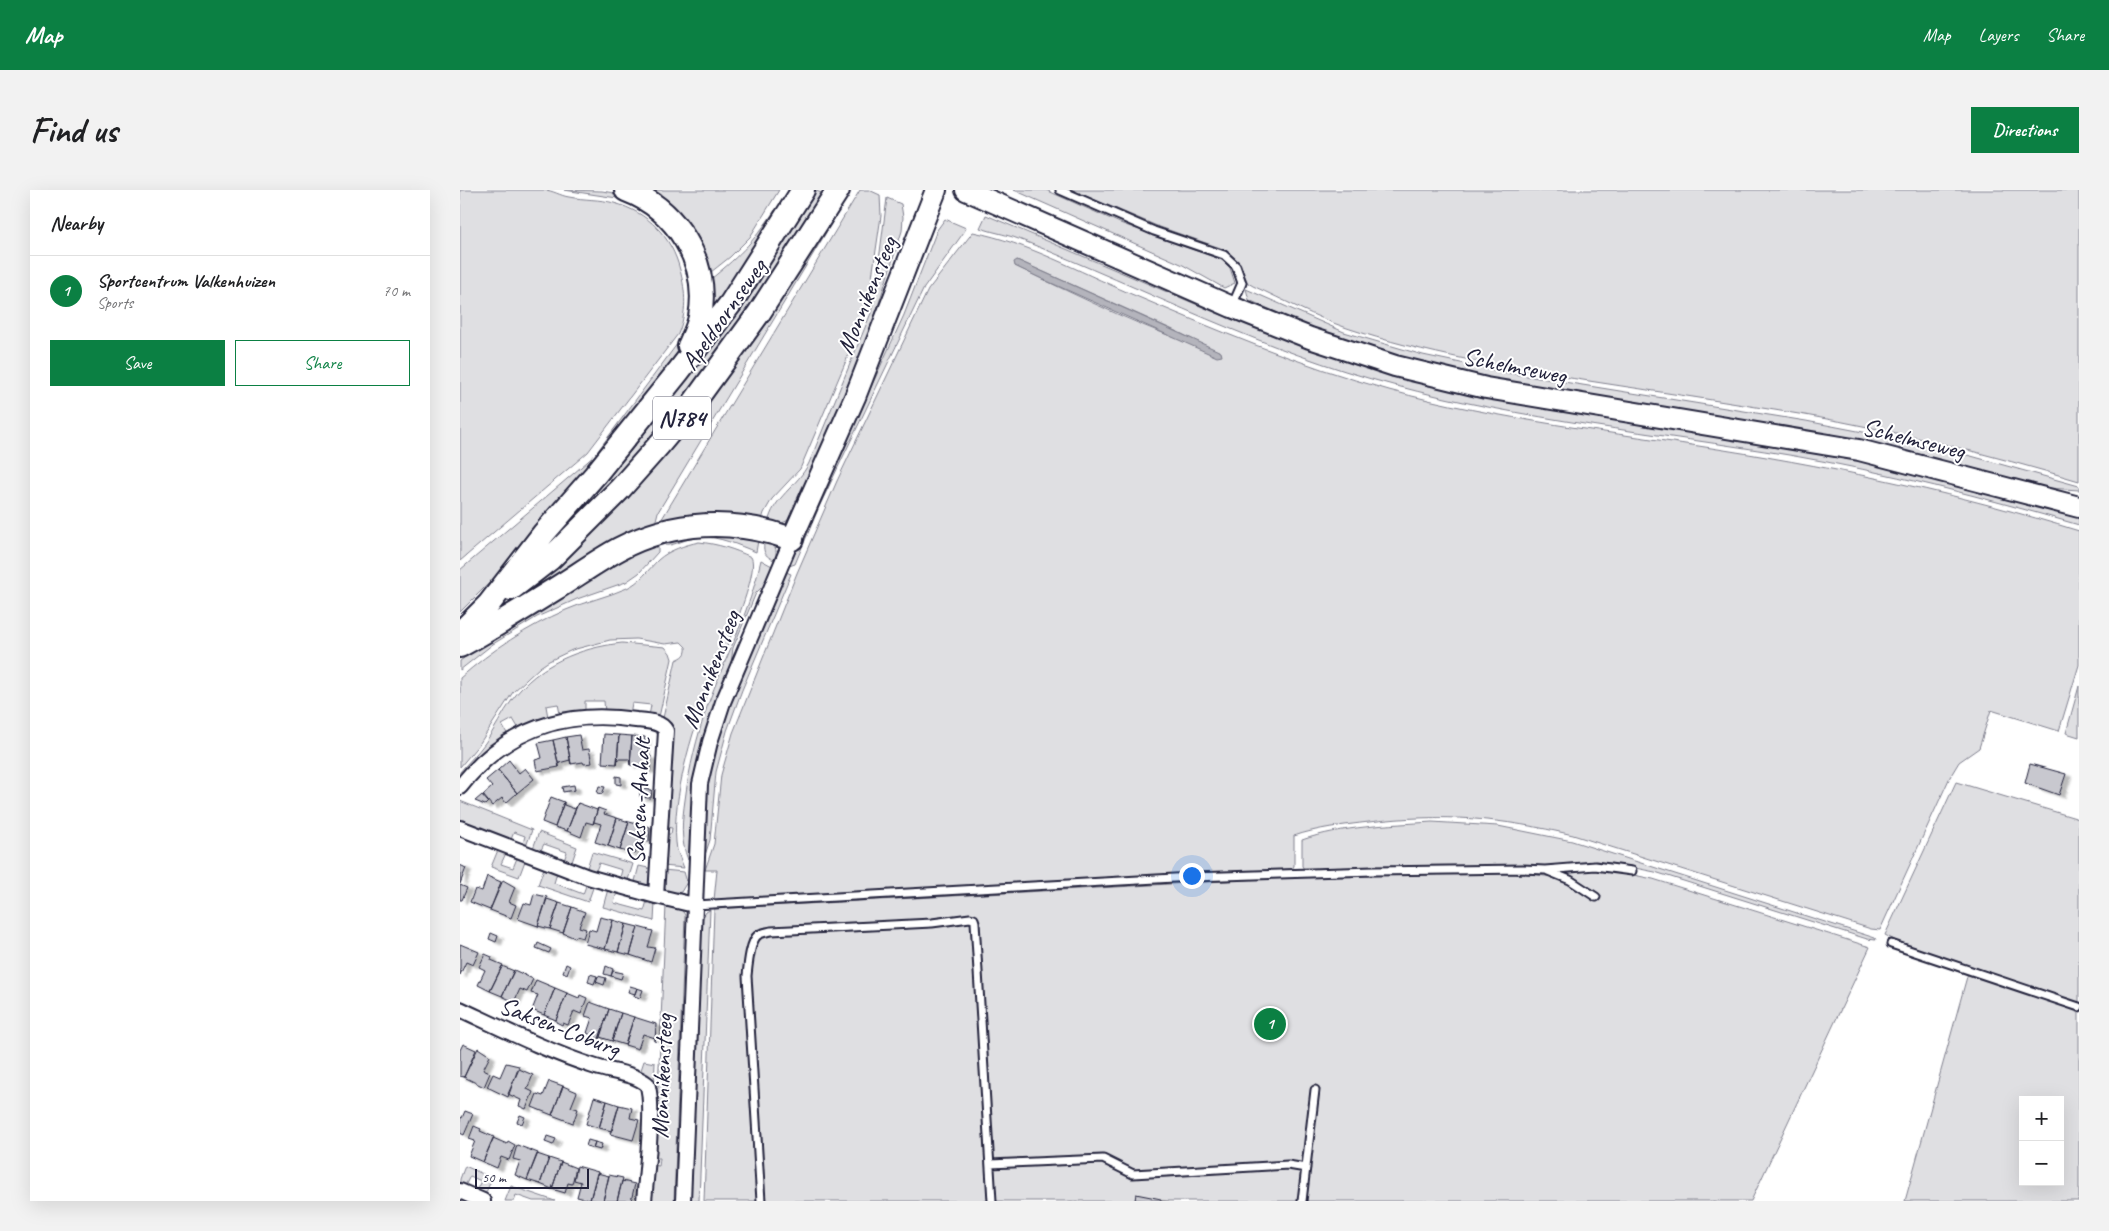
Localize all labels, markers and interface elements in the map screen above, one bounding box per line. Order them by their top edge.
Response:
text: Map [25,20,62,50]
text: Map [1923,24,1951,46]
text: Layers [1979,24,2018,46]
text: Share [2046,24,2084,46]
button: Directions [1971,107,2079,153]
text: Find us [30,108,117,153]
text: Nearby [50,210,103,236]
street label: Monnikensteeg [829,231,905,359]
street label: Apeldoornseweg [674,251,775,376]
text: Sportcentrum Valkenhuizen [97,269,275,293]
text: 1 [62,281,70,301]
text: 70 m [383,281,410,301]
text: Sports [97,293,133,313]
button: Save [50,340,225,386]
button: Share [235,340,410,386]
street label: Schelmseweg [1460,340,1570,392]
road number: N784 [653,397,711,440]
street label: Schelmseweg [1859,411,1970,467]
street label: Monnikensteeg [674,604,749,733]
street label: Saksen-Anhalt [620,734,658,865]
your location [1179,863,1205,889]
street label: Saksen-Coburg [495,989,626,1065]
pin: 1 [1254,1005,1286,1043]
street label: Monnikensteeg [644,1012,680,1139]
map controls [2019,1096,2064,1186]
button: + [2019,1096,2064,1141]
button: − [2019,1141,2064,1186]
scale bar [475,1166,589,1189]
text: 50 m [482,1169,506,1186]

